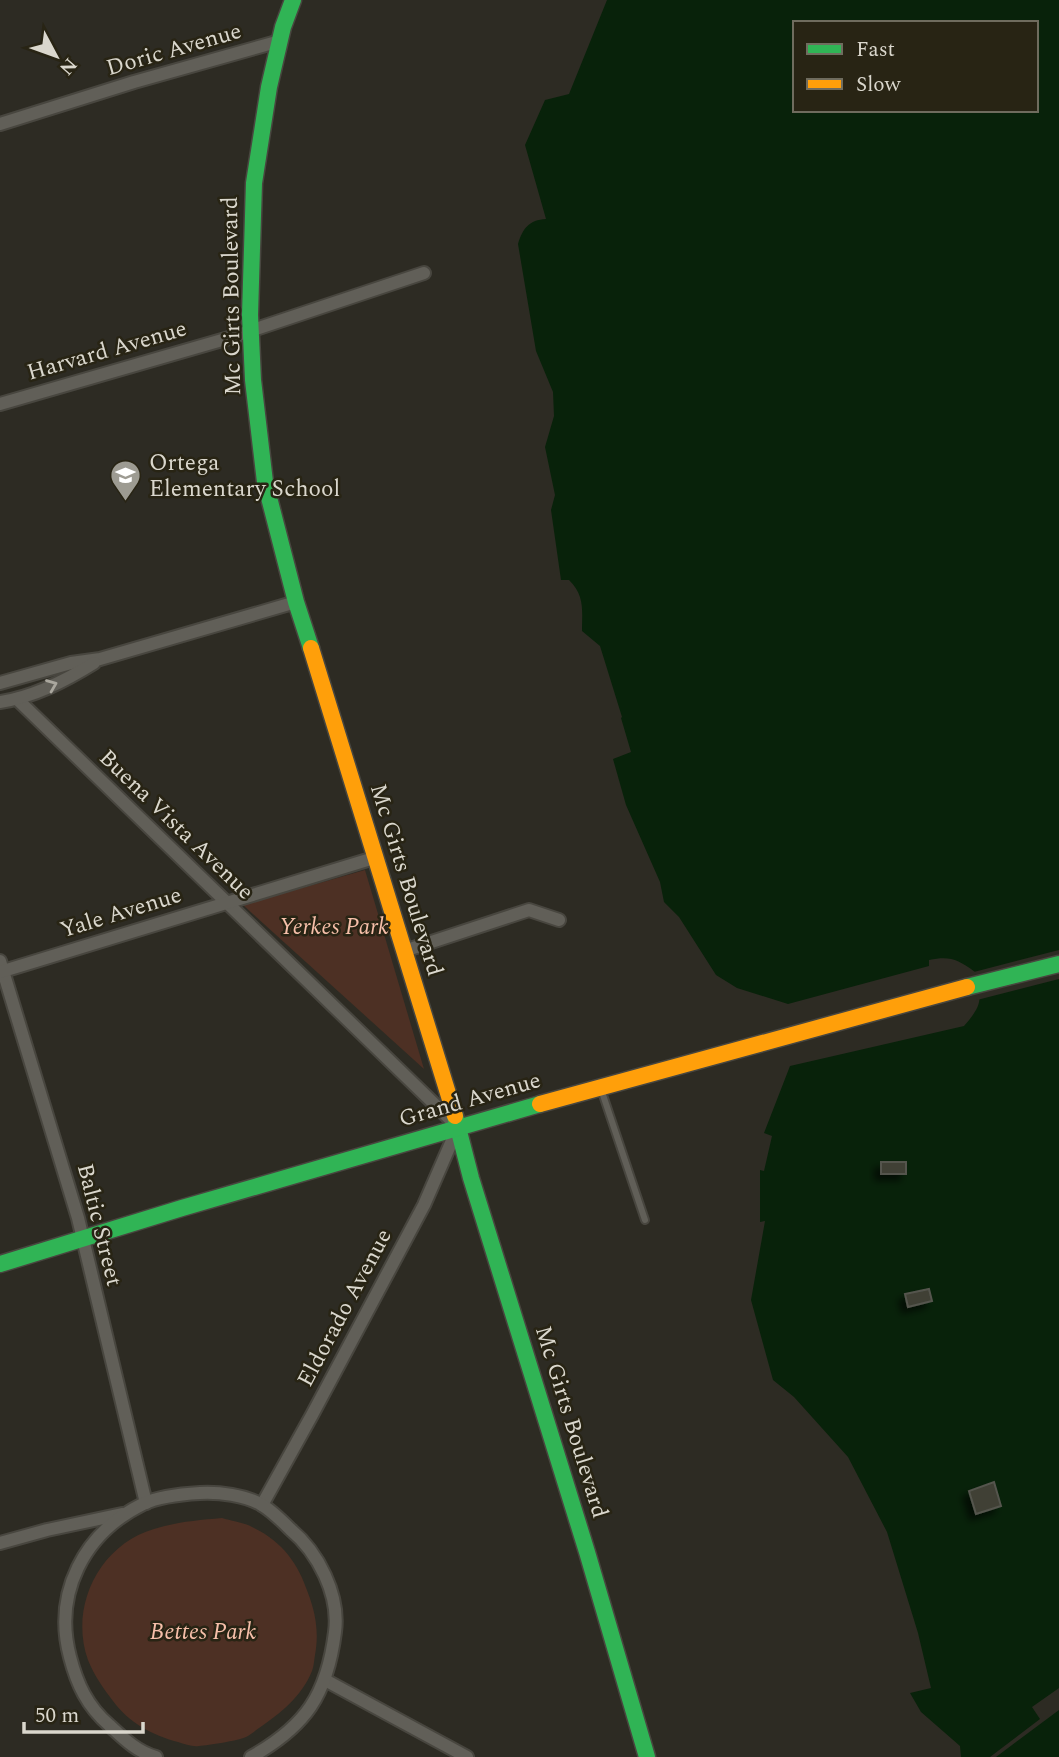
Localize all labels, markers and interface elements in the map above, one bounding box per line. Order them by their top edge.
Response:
street label: Doric Avenue [102,14,246,86]
north arrow [21,21,91,91]
legend [793,21,1038,112]
text: Fast [856,34,895,66]
text: N [52,51,84,82]
text: Slow [856,69,902,101]
street label: Mc Girts Boulevard [213,196,251,396]
street label: Harvard Avenue [23,311,191,391]
place label: Ortega Elementary School [149,446,340,507]
school or university icon: Ortega Elementary School [109,459,143,503]
one-way arrow [46,680,58,694]
street label: Buena Vista Avenue [90,741,262,909]
street label: Mc Girts Boulevard [360,779,452,981]
street label: Yale Avenue [56,878,186,948]
park label: Yerkes Park [279,910,389,945]
street label: Grand Avenue [395,1063,545,1137]
street label: Baltic Street [67,1160,131,1290]
street label: Eldorado Avenue [289,1223,401,1393]
street label: Mc Girts Boulevard [525,1321,617,1523]
park label: Bettes Park [150,1615,257,1650]
scale bar [24,1690,144,1734]
text: 50 m [35,1700,79,1732]

